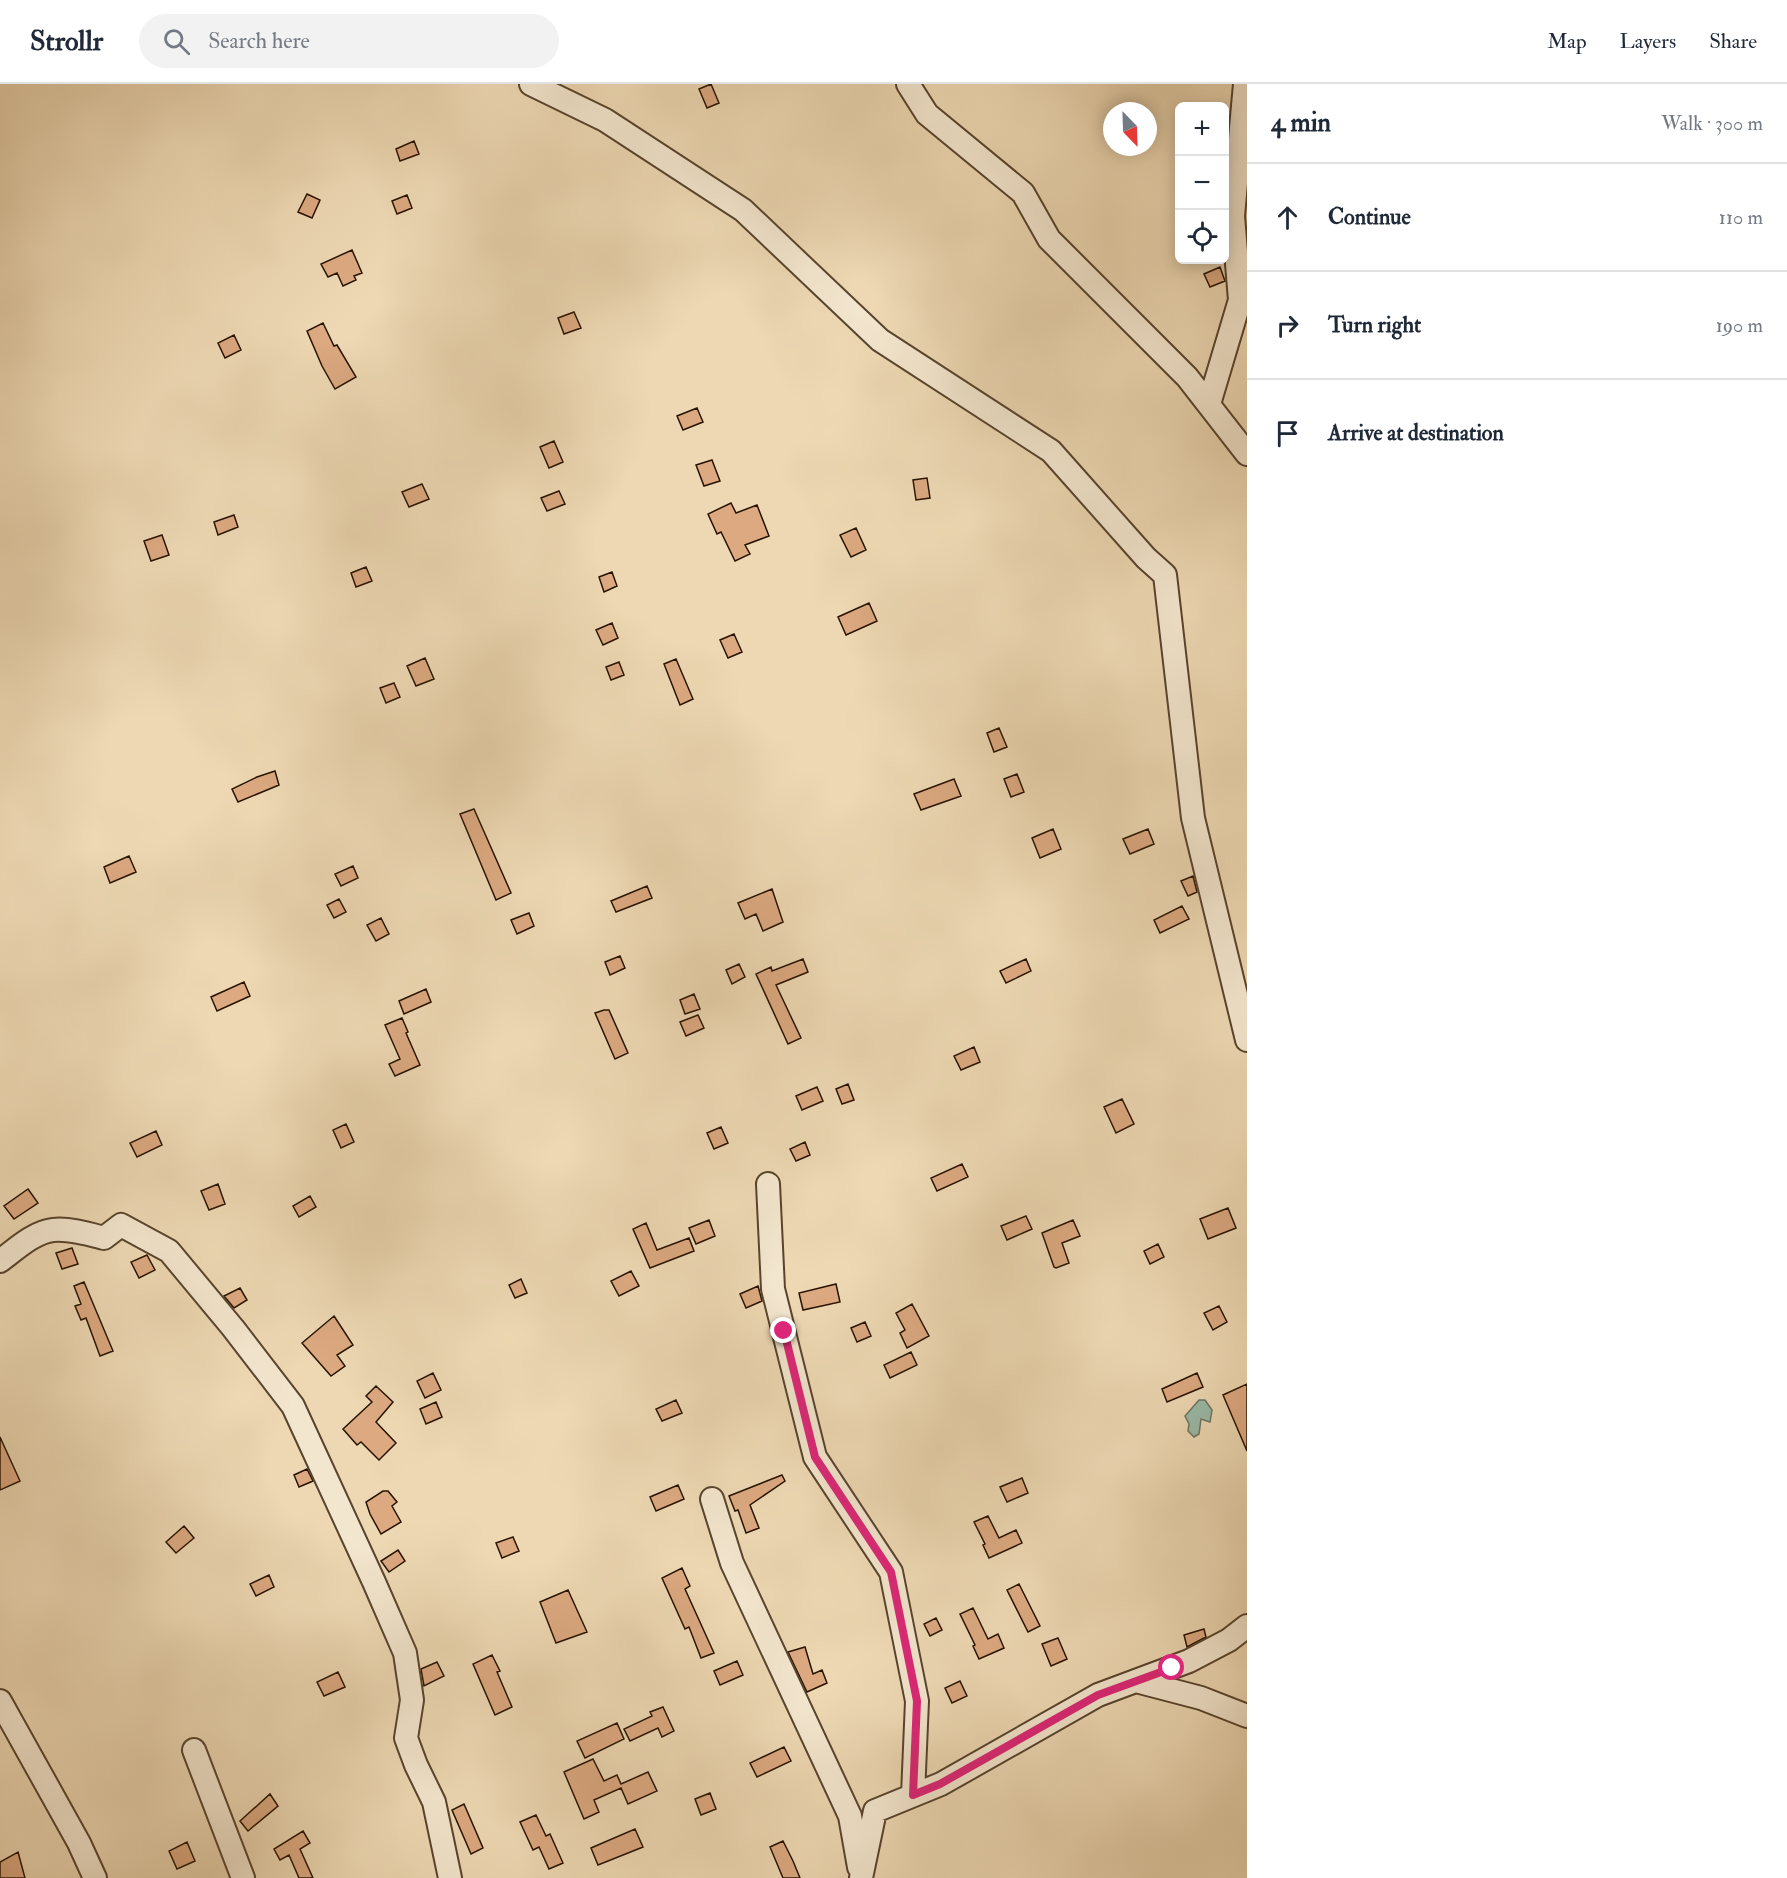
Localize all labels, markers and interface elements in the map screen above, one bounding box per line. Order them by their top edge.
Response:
search box [139,14,559,68]
text: Strollr [30,24,103,59]
icon: search [160,25,193,58]
text: Search here [208,27,310,55]
text: Map [1547,28,1587,55]
text: Layers [1620,28,1676,55]
text: Share [1709,28,1757,55]
north arrow [1103,102,1157,156]
map controls [1175,102,1229,264]
button: + [1175,102,1229,156]
text: 4 min [1271,107,1331,139]
text: Walk · 300 m [1661,111,1763,136]
button: − [1175,156,1229,210]
icon: ahead [1271,201,1304,234]
text: Continue [1328,203,1411,231]
text: 110 m [1719,205,1763,230]
button: locate [1175,210,1229,264]
icon: right [1271,309,1304,342]
text: Turn right [1328,311,1421,339]
text: 190 m [1716,313,1763,338]
icon: arrive [1271,417,1304,450]
text: Arrive at destination [1328,419,1504,447]
route end [770,1317,796,1343]
route start [1158,1654,1184,1680]

